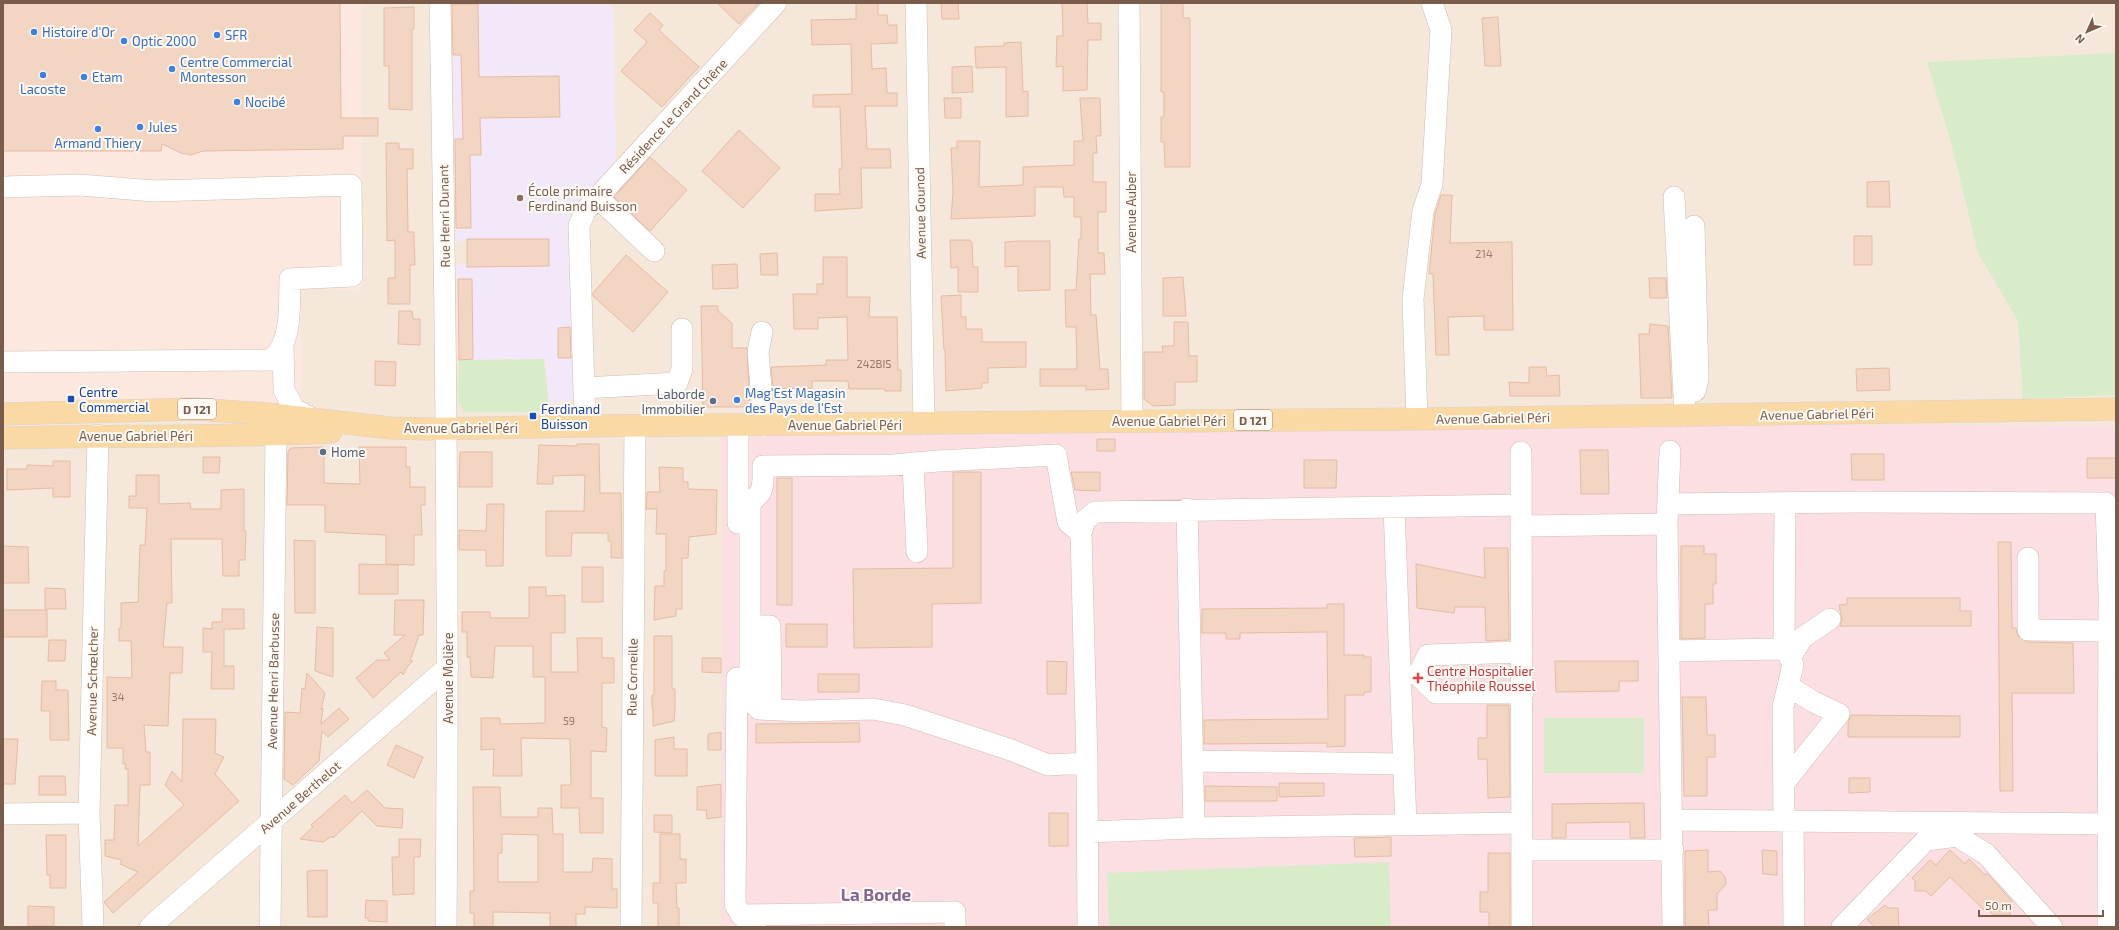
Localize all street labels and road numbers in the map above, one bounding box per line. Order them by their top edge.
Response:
street label: Résidence le Grand Chêne [615,55,731,177]
street label: Rue Henri Dunant [435,164,453,268]
street label: Avenue Gounod [911,167,929,259]
street label: Avenue Auber [1123,171,1139,253]
road number: D 121 [178,399,216,419]
street label: Avenue Gabriel Péri [1760,405,1874,423]
street label: Avenue Gabriel Péri [1436,409,1550,427]
road number: D 121 [1234,410,1272,430]
street label: Avenue Gabriel Péri [1112,413,1226,429]
street label: Avenue Gabriel Péri [788,417,902,433]
street label: Avenue Gabriel Péri [404,420,518,436]
street label: Avenue Gabriel Péri [79,428,193,444]
street label: Avenue Henri Barbusse [264,613,282,749]
street label: Avenue Schœlcher [83,626,101,736]
street label: Avenue Molière [440,632,456,724]
street label: Rue Corneille [623,638,641,716]
street label: Avenue Berthelot [256,757,344,837]

